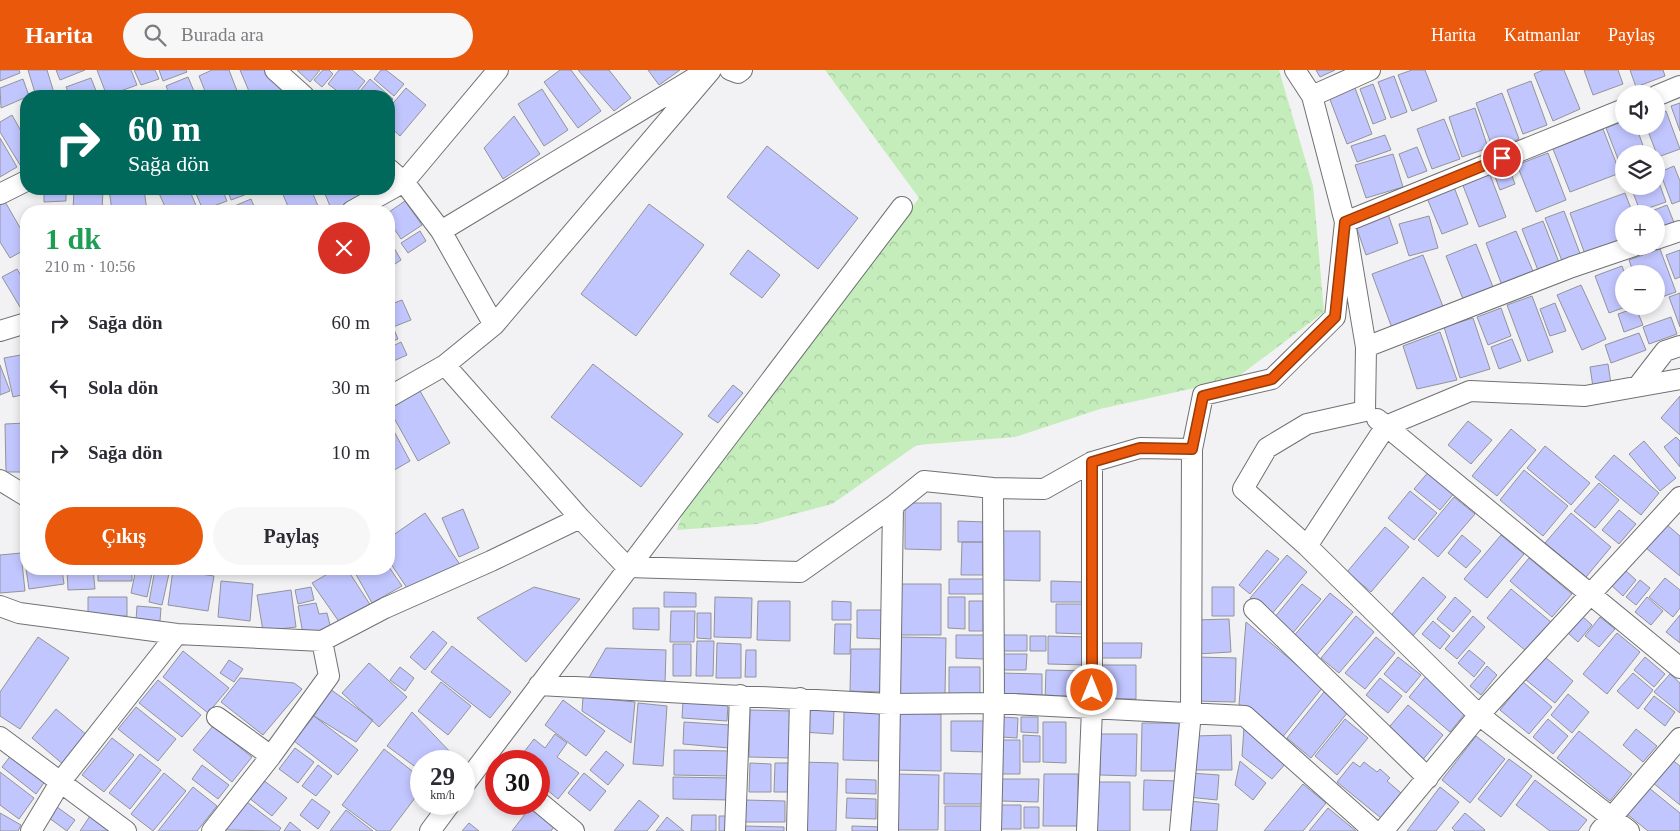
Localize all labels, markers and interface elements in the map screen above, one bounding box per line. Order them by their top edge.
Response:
search box [123,13,473,58]
icon: search [141,21,169,49]
text: Harita [25,22,93,48]
text: Burada ara [181,24,264,45]
text: Harita [1431,25,1476,45]
text: Katmanlar [1504,25,1580,45]
text: Paylaş [1608,25,1655,45]
map controls [1615,85,1665,315]
button: sound [1615,85,1665,135]
icon: right [45,110,110,175]
text: 60 m [128,110,201,149]
pin [1481,137,1523,179]
icon: arrive [1488,144,1516,172]
button: layers [1615,145,1665,195]
text: Sağa dön [128,151,209,176]
button: + [1615,205,1665,255]
text: 1 dk [45,222,101,255]
button: close [318,222,370,274]
text: 210 m · 10:56 [45,258,135,275]
button: − [1615,265,1665,315]
icon: right [45,309,73,337]
text: Sağa dön [88,312,162,333]
text: 60 m [331,312,370,333]
icon: left [45,374,73,402]
text: Sola dön [88,377,158,398]
text: 30 m [331,377,370,398]
icon: right [45,439,73,467]
text: Sağa dön [88,442,162,463]
text: 10 m [331,442,370,463]
button: Çıkış [45,507,203,565]
button: Paylaş [213,507,370,565]
position arrow [1065,663,1117,715]
speed limit sign: 30 [485,750,550,815]
text: 29 [430,763,455,790]
text: km/h [430,788,455,802]

